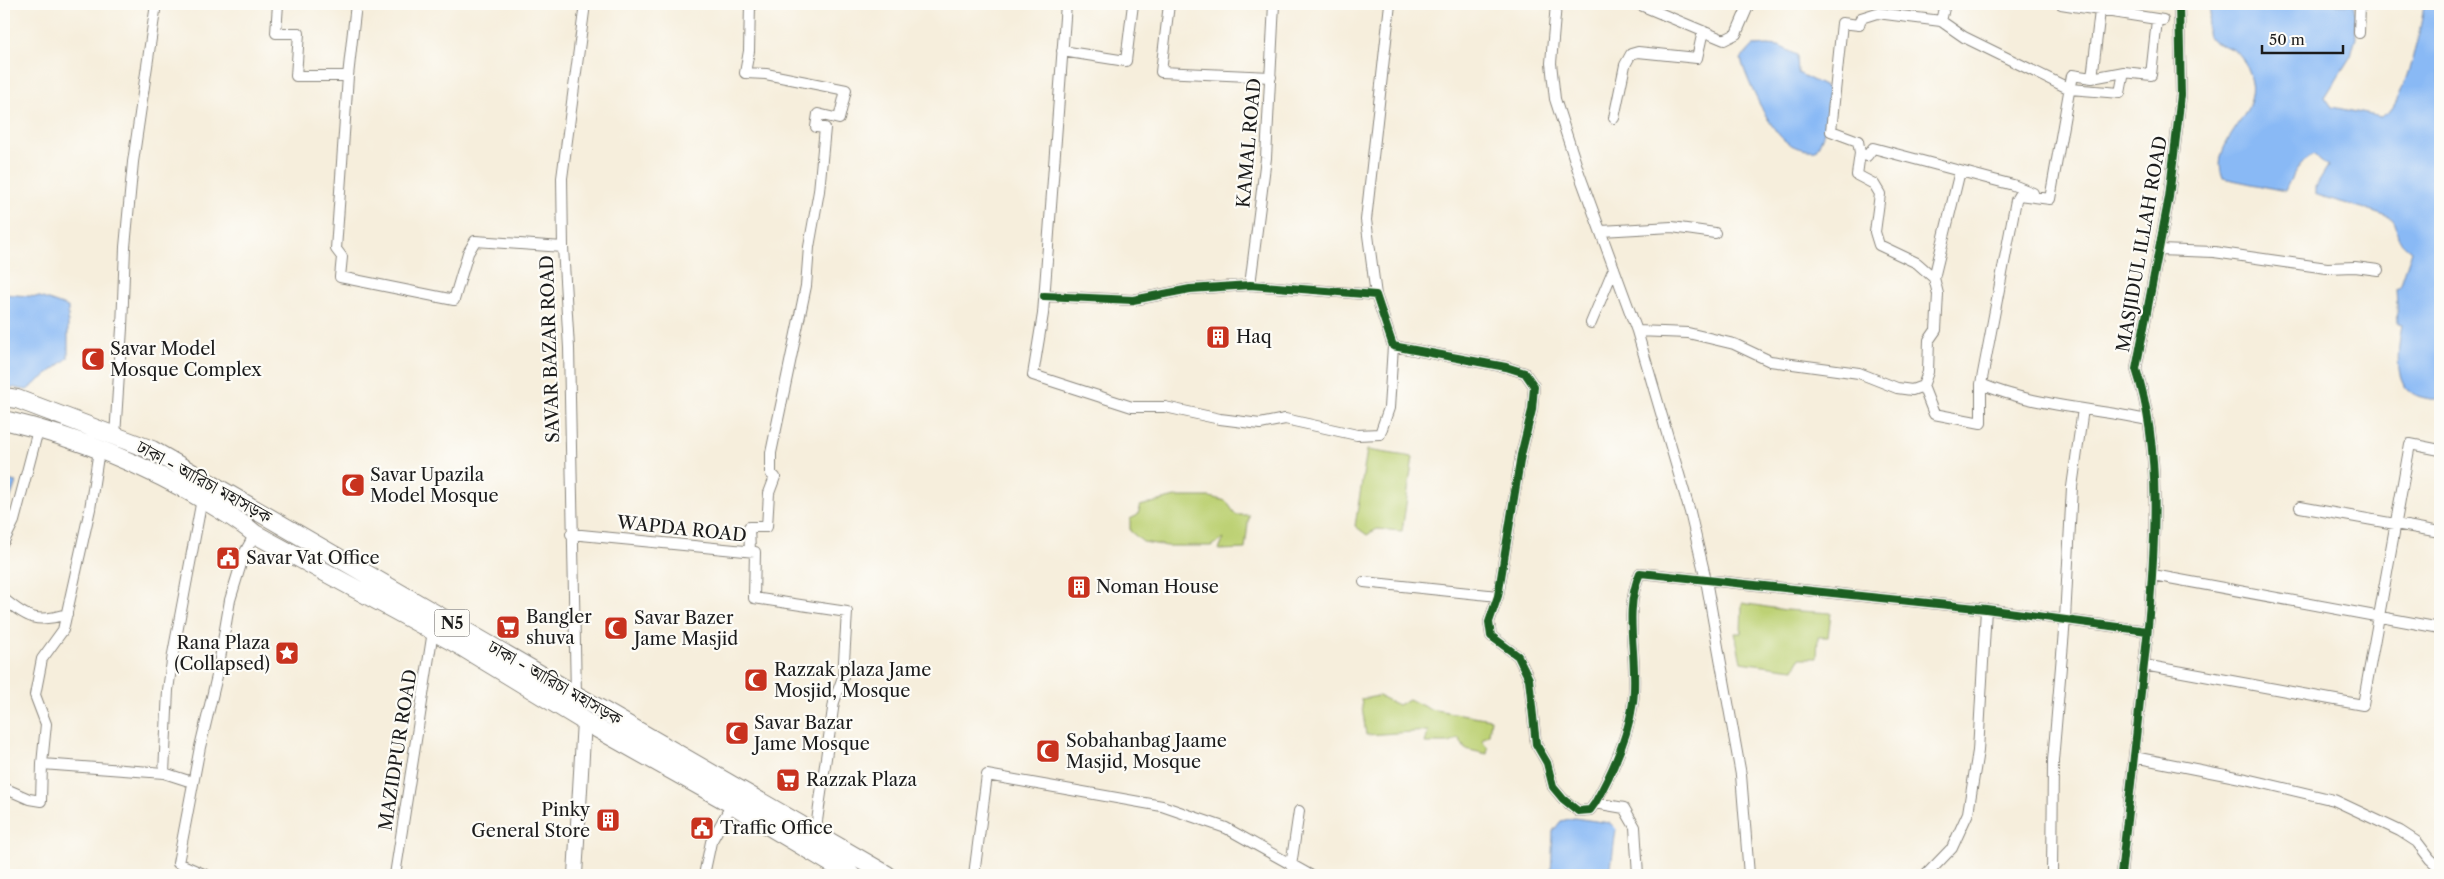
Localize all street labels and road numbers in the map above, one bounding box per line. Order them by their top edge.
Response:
street label: KAMAL ROAD [1232,77,1266,209]
street label: MASJIDUL ILLAH ROAD [2112,134,2172,354]
street label: SAVAR BAZAR ROAD [536,255,564,443]
street label: ঢাকা - আরিচা মহাসড়ক [132,435,276,529]
street label: WAPDA ROAD [615,511,748,547]
road number: N5 [434,610,470,636]
street label: ঢাকা - আরিচা মহাসড়ক [483,635,627,731]
street label: MAZIDPUR ROAD [374,668,422,832]

